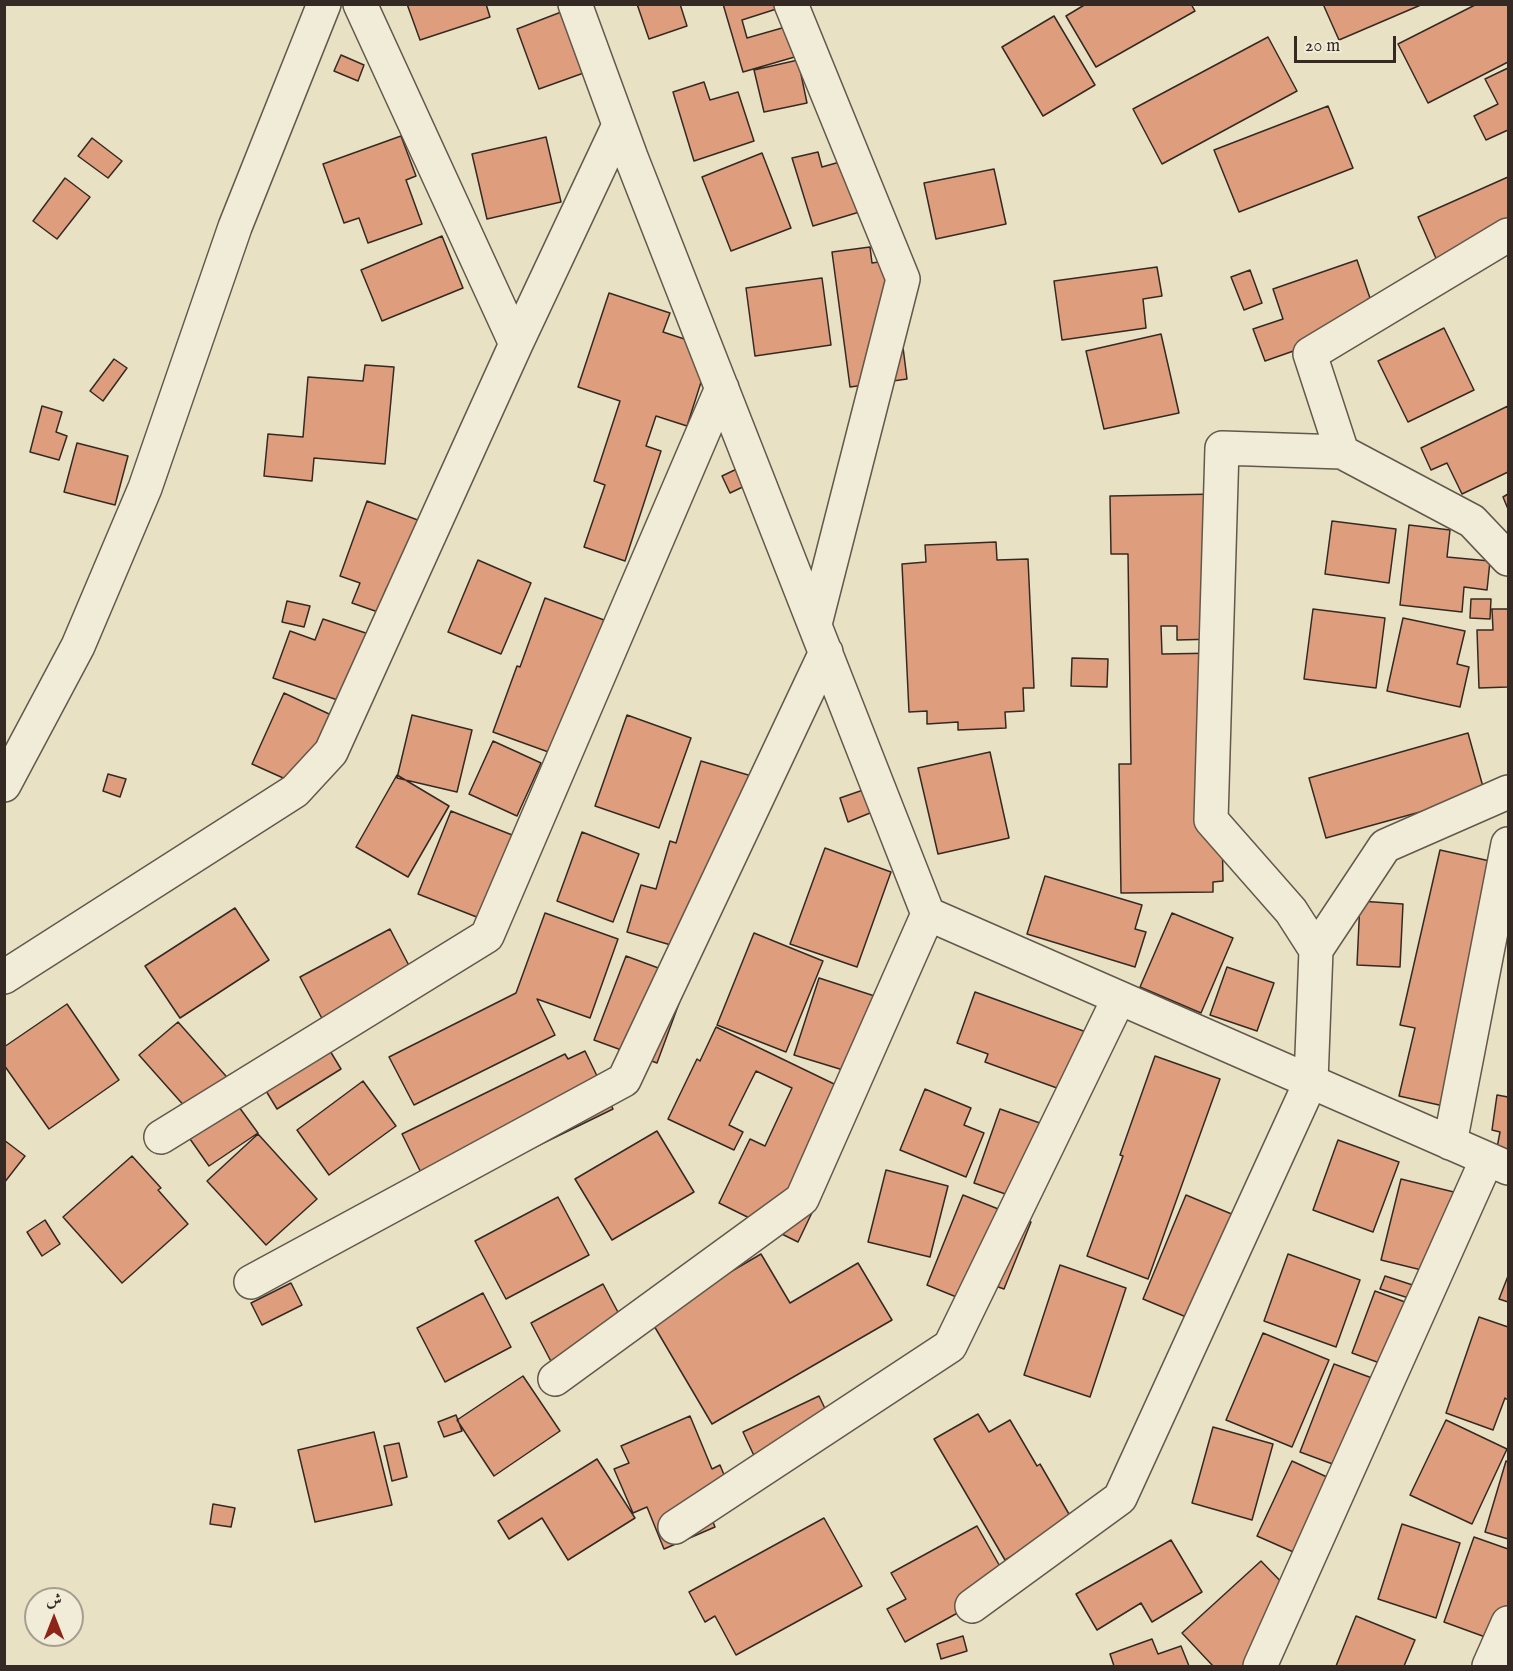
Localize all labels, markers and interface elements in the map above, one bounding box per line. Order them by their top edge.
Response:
scale bar [1297,24,1399,62]
text: 20 m [1305,35,1340,58]
north arrow [24,1587,84,1647]
text: ش [46,1591,62,1611]

